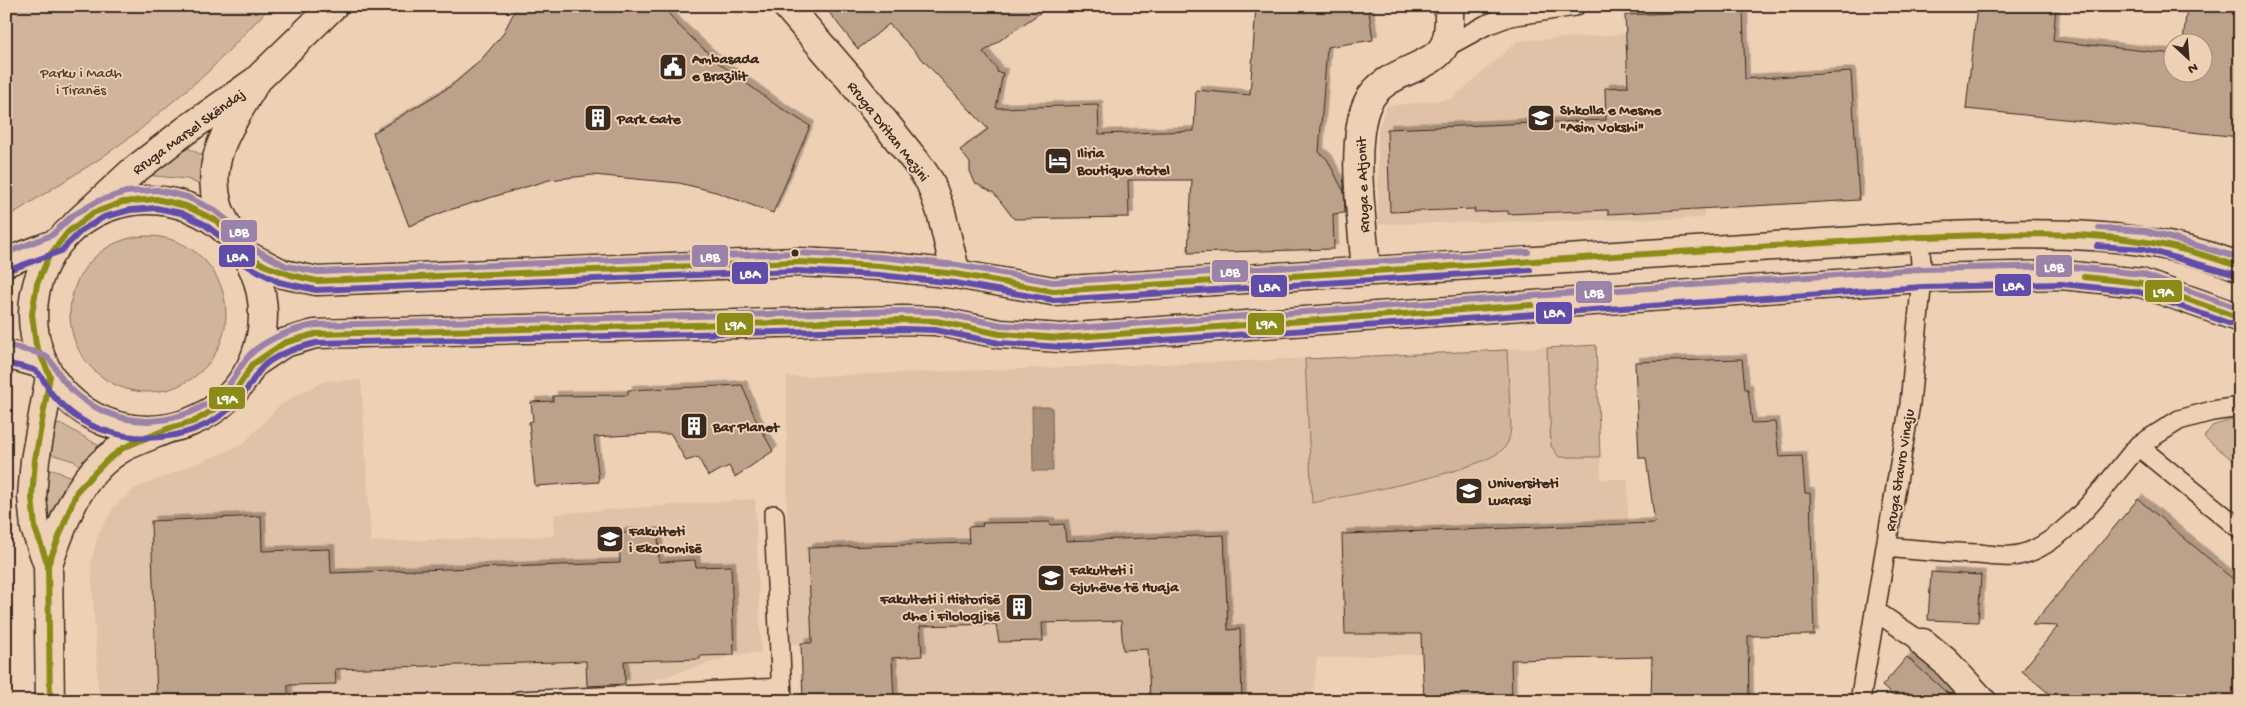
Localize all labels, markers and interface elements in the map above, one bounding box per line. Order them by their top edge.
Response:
north arrow [2164,32,2214,82]
place label: Ambasada e Brazilit [691,51,759,86]
public building icon: Ambasada e Brazilit [658,52,688,82]
text: N [2185,58,2200,77]
park label: Parku i Madh i Tiranës [39,65,122,100]
street label: Rruga Dritan Mezini [843,78,932,186]
street label: Rruga Marsel Skëndaj [129,86,249,180]
place label: Shkolla e Mesme "Asim Vokshi" [1560,102,1663,137]
building icon: Park Gate [583,103,613,133]
school or university icon: Shkolla e Mesme "Asim Vokshi" [1526,103,1556,133]
place label: Park Gate [616,111,682,129]
street label: Rruga e Atjonit [1353,135,1375,233]
place label: Iliria Boutique Hotel [1076,145,1170,180]
hotel icon: Iliria Boutique Hotel [1043,146,1073,176]
line badge: L8B [220,219,258,243]
text: L8B [229,225,250,242]
line badge: L8A [218,244,256,268]
line badge: L8B [691,244,729,268]
unlabelled marker [790,248,800,258]
text: L8A [226,250,249,267]
text: L8B [700,250,721,267]
line badge: L8B [2035,254,2073,278]
line badge: L8B [1211,259,1249,283]
text: L8B [2044,260,2065,277]
line badge: L8A [731,261,769,285]
text: L8B [1220,265,1241,282]
text: L8A [739,267,762,284]
line badge: L8A [1994,273,2032,297]
line badge: L8A [1250,274,1288,298]
text: L8A [2002,279,2025,296]
line badge: L9A [2144,279,2183,303]
text: L8A [1258,280,1281,297]
line badge: L8B [1575,280,1613,304]
text: L9A [2153,285,2175,302]
text: L8B [1584,286,1605,303]
line badge: L8A [1535,301,1573,325]
text: L8A [1543,306,1566,323]
line badge: L9A [716,312,754,336]
line badge: L9A [1247,312,1285,336]
text: L9A [1256,317,1278,334]
text: L9A [725,318,747,335]
line badge: L9A [208,386,246,410]
text: L9A [217,392,239,409]
street label: Rruga Stavro Vinaju [1882,408,1920,533]
building icon: Bar Planet [679,411,709,441]
place label: Bar Planet [712,419,781,437]
place label: Universiteti Luarasi [1488,475,1559,510]
school or university icon: Universiteti Luarasi [1454,476,1484,506]
place label: Fakulteti i Ekonomisë [628,523,703,558]
school or university icon: Fakulteti i Ekonomisë [595,524,625,554]
place label: Fakulteti i Gjuhëve të Huaja [1069,562,1179,597]
school or university icon: Fakulteti i Gjuhëve të Huaja [1036,563,1066,593]
place label: Fakulteti i Historisë dhe i Filologjisë [879,591,1001,626]
building icon: Fakulteti i Historisë dhe i Filologjisë [1004,592,1034,622]

